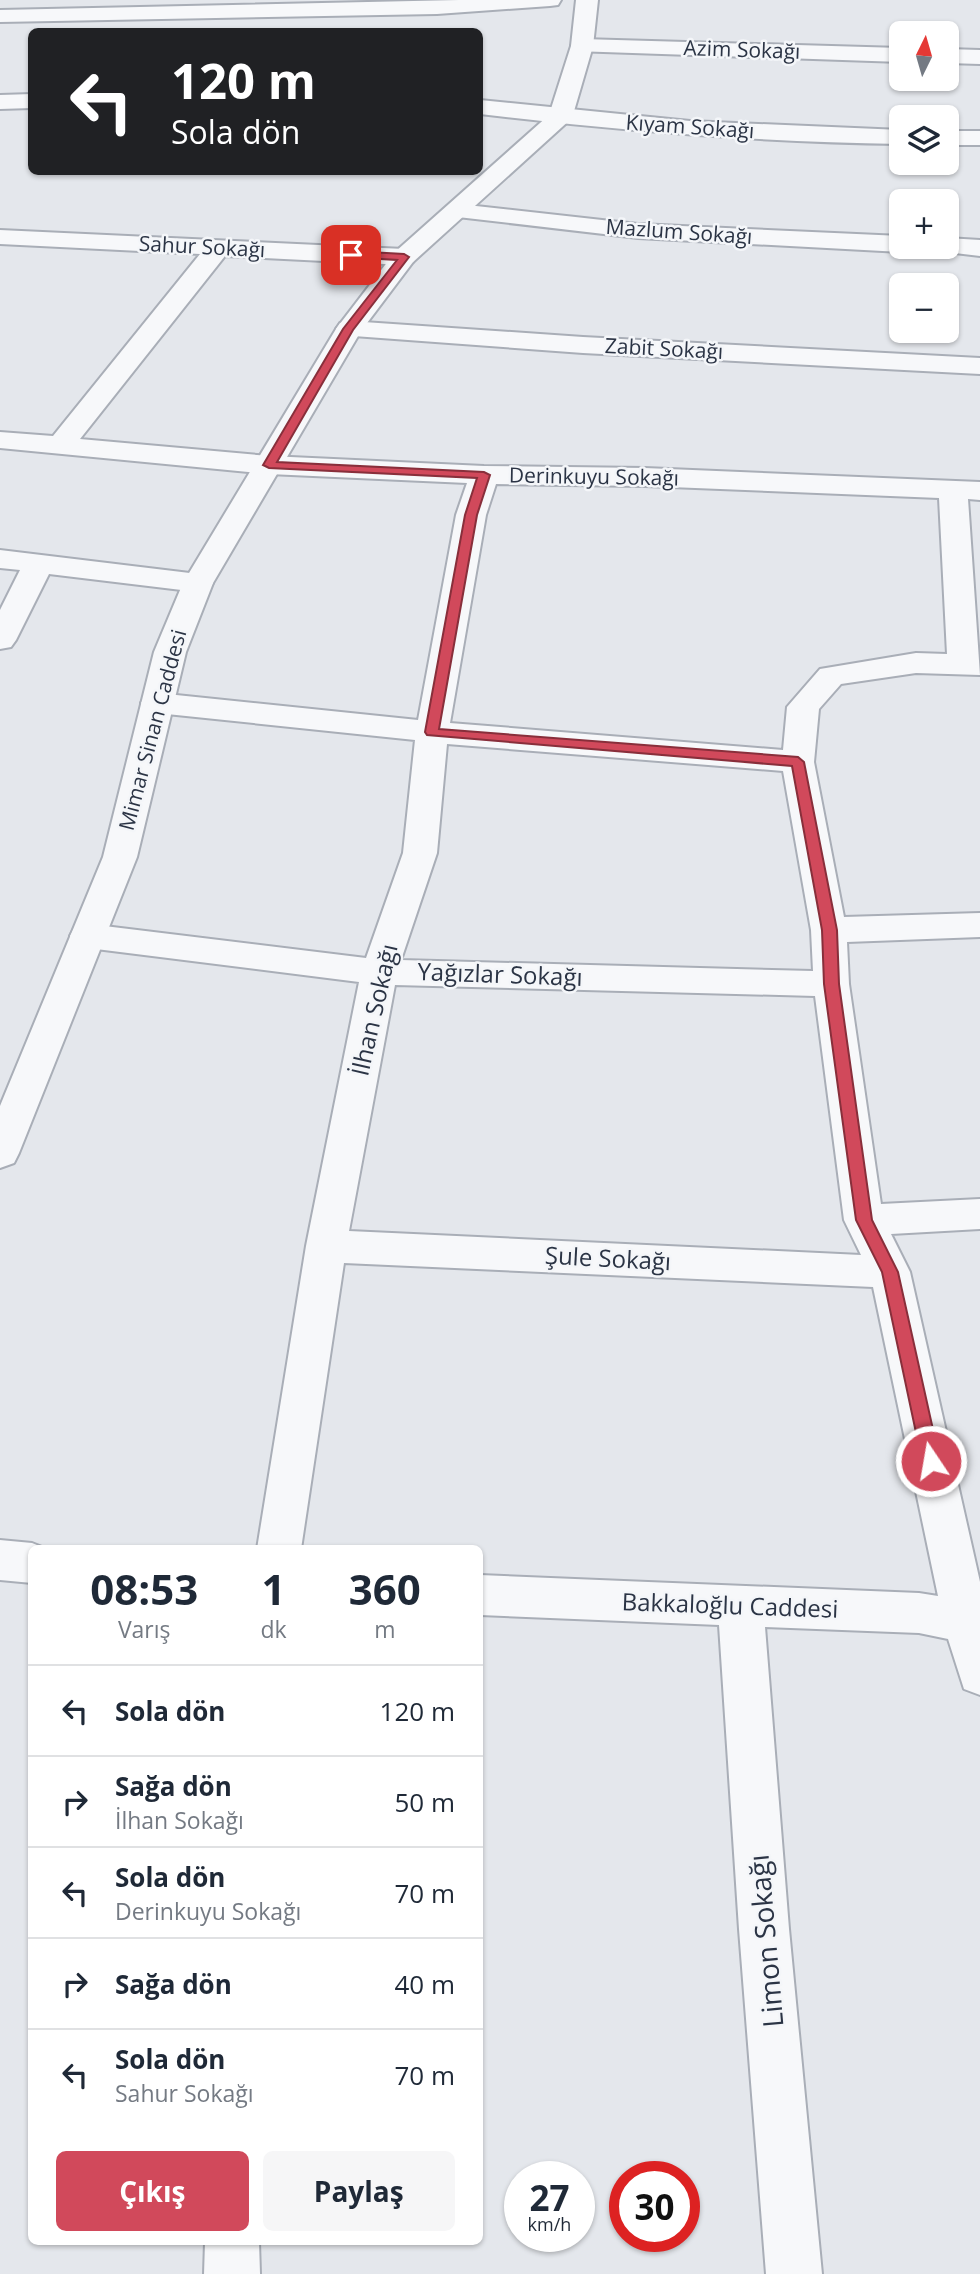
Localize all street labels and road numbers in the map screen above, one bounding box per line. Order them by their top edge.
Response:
street label: Azim Sokağı [683,33,801,65]
street label: Kıyam Sokağı [625,108,755,144]
street label: Mazlum Sokağı [605,212,753,250]
street label: Sahur Sokağı [138,229,266,263]
street label: Zabit Sokağı [604,331,724,365]
street label: Derinkuyu Sokağı [509,461,679,491]
street label: Mimar Sinan Caddesi [112,626,192,833]
street label: İlhan Sokağı [342,940,405,1079]
street label: Yağızlar Sokağı [417,954,583,993]
street label: Şule Sokağı [544,1238,672,1277]
street label: Bakkaloğlu Caddesi [621,1584,839,1625]
street label: Limon Sokağı [739,1853,791,2029]

